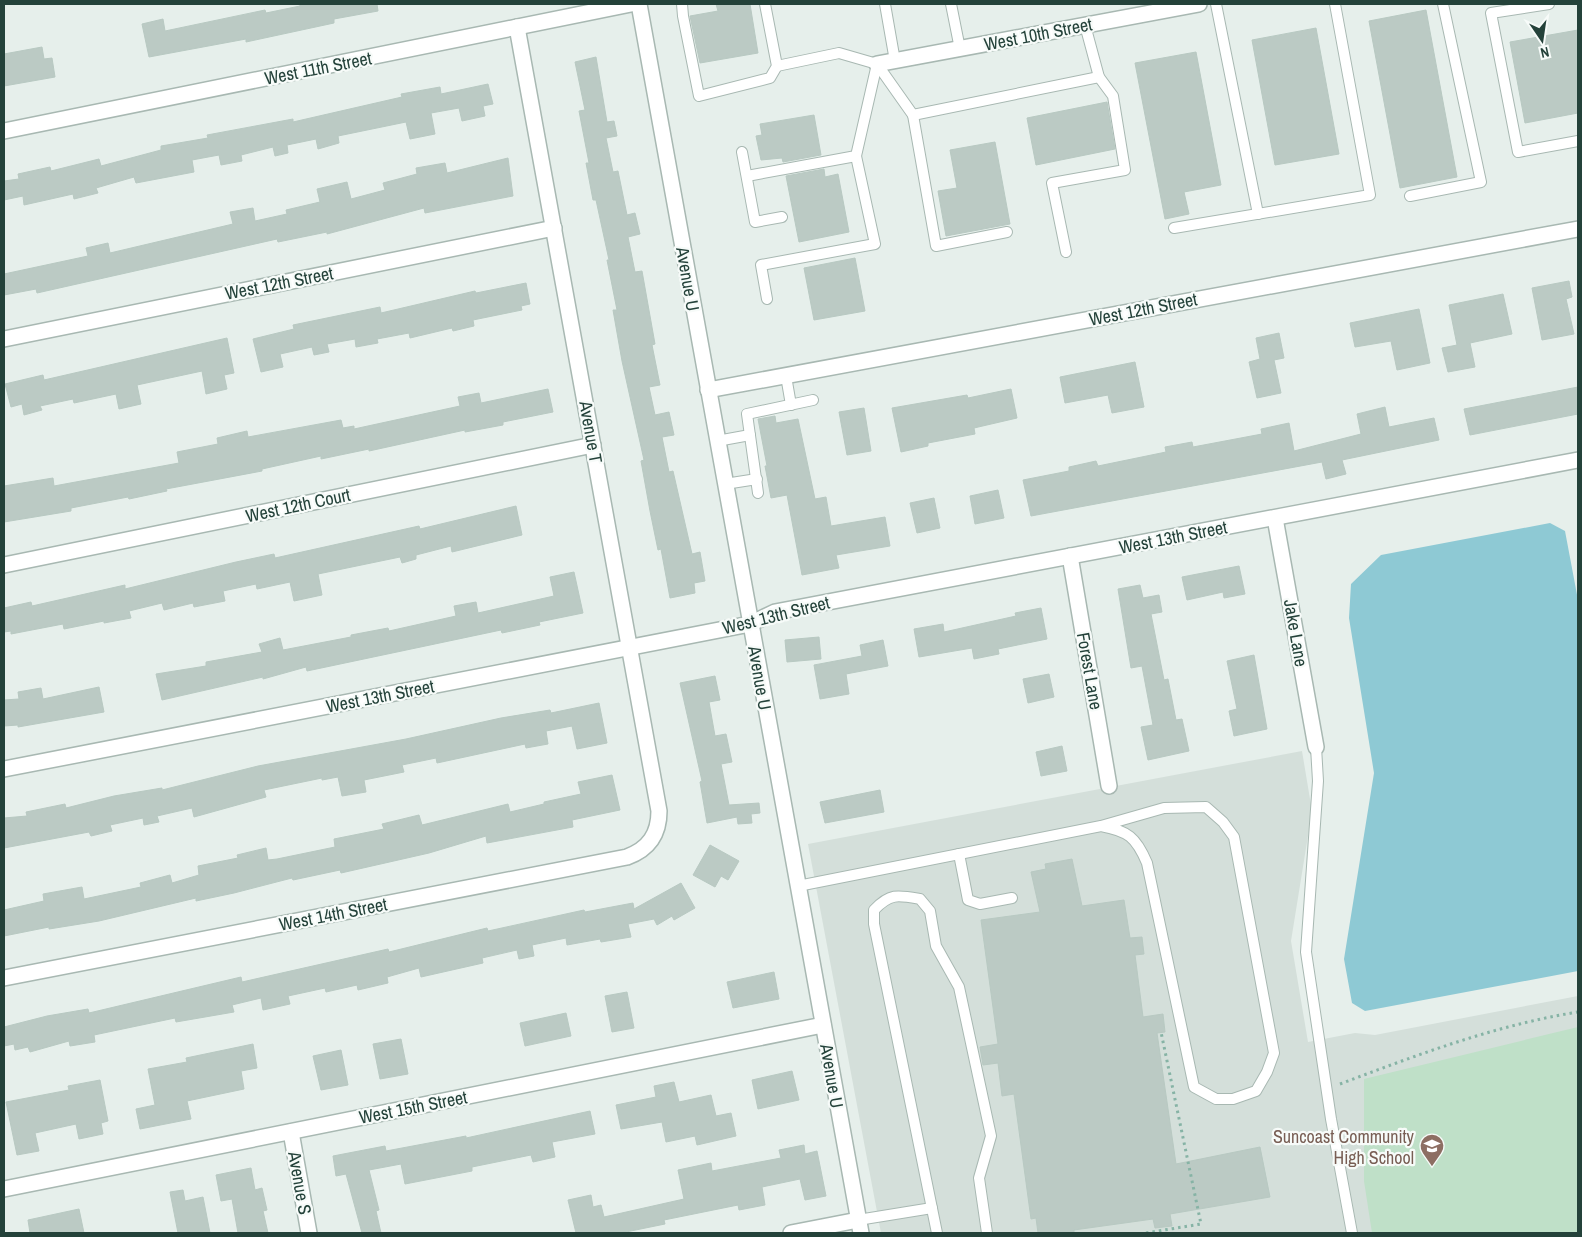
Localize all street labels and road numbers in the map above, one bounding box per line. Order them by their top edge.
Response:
street label: West 10th Street [982,11,1094,57]
street label: West 11th Street [262,45,374,91]
street label: Avenue U [670,244,706,313]
street label: West 12th Street [223,260,335,306]
street label: West 12th Street [1087,286,1199,332]
street label: Avenue T [573,398,609,465]
street label: West 12th Court [243,482,353,528]
street label: West 13th Street [1117,514,1229,560]
street label: West 13th Street [720,590,832,640]
street label: Jake Lane [1278,597,1314,669]
street label: Forest Lane [1071,630,1109,712]
street label: Avenue U [742,643,778,712]
street label: West 13th Street [324,673,436,719]
street label: West 14th Street [277,891,389,937]
street label: Avenue U [814,1041,850,1110]
street label: West 15th Street [357,1084,469,1130]
street label: Avenue S [282,1148,318,1217]

